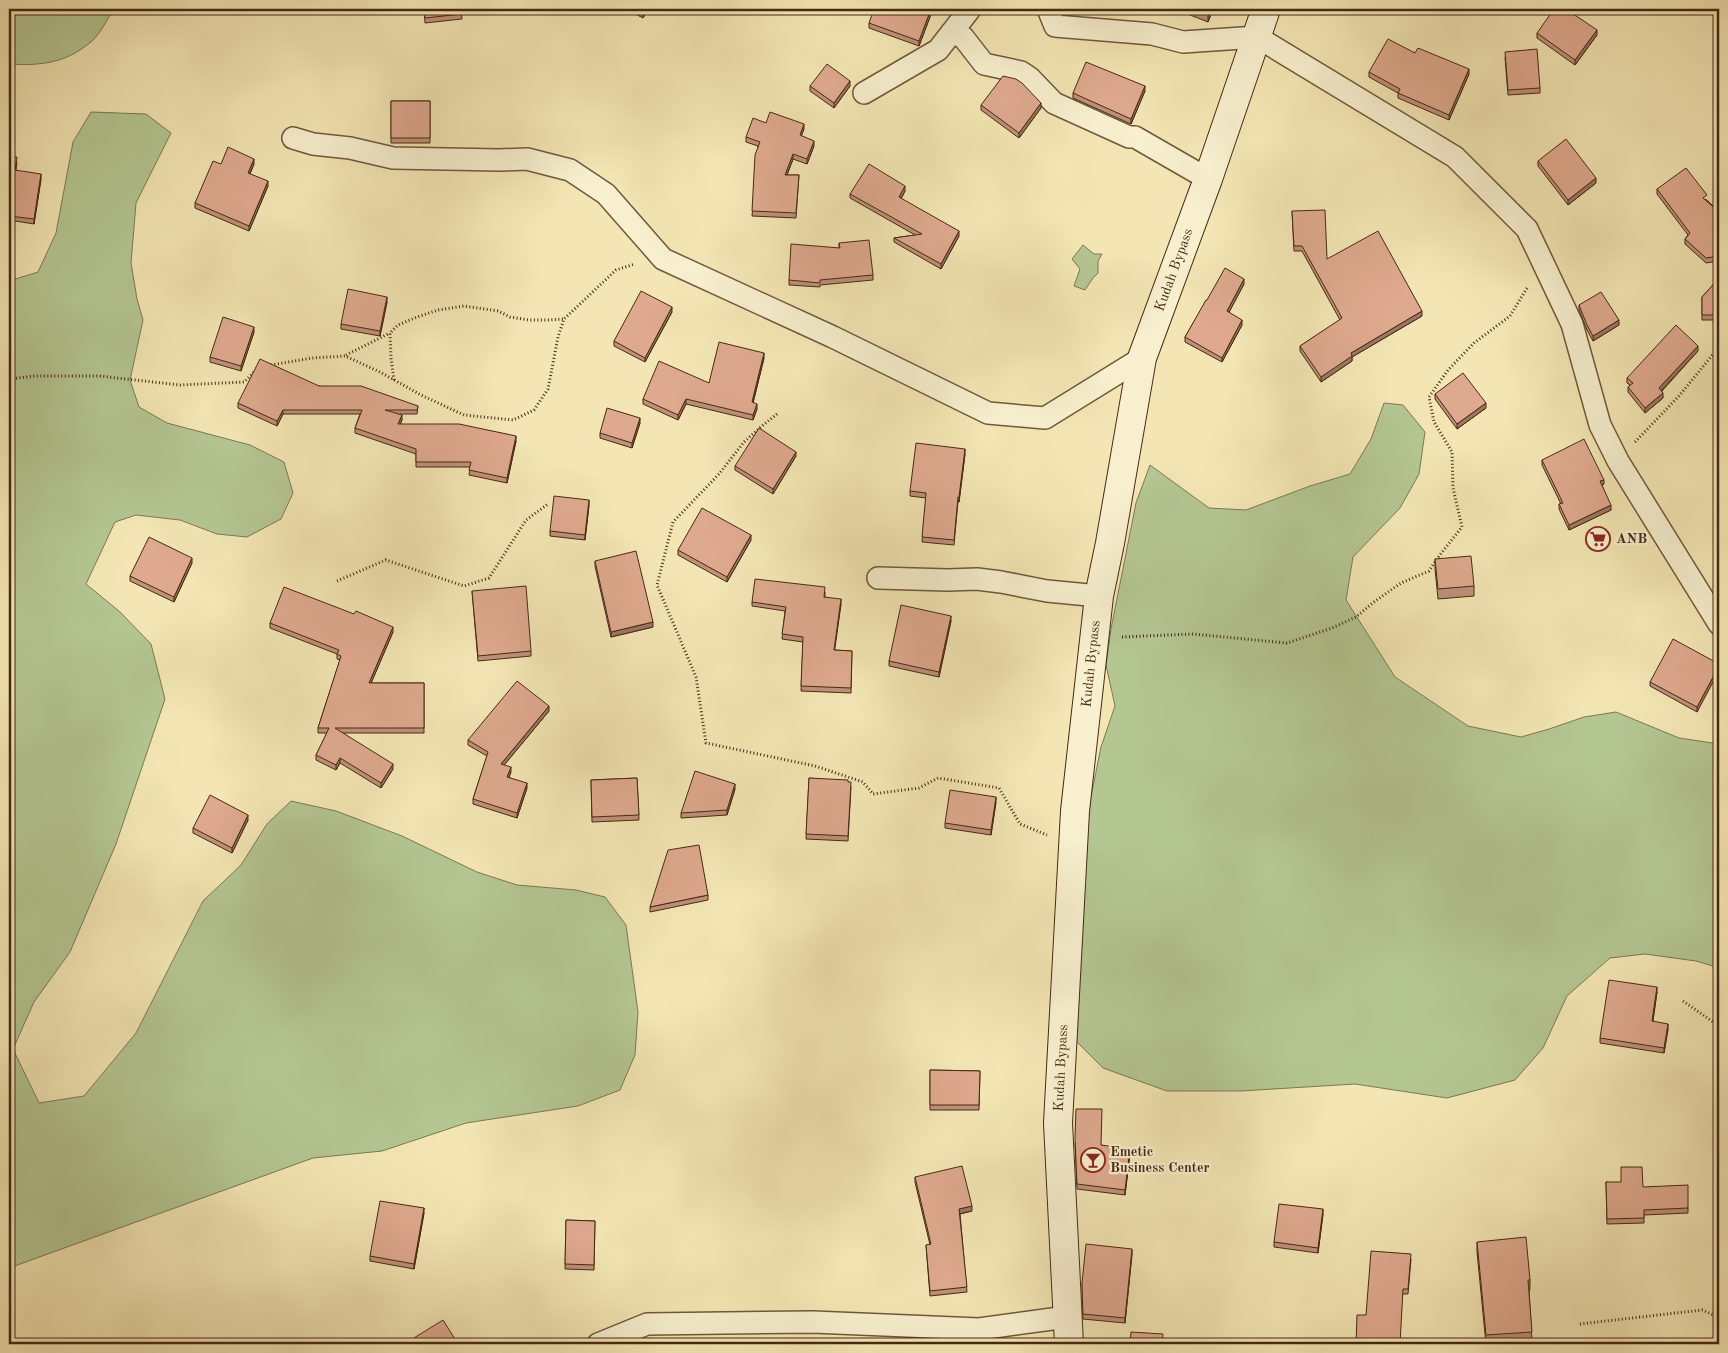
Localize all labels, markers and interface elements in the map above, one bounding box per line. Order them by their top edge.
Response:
street label: Kudah Bypass [1153,227,1195,313]
supermarket icon: ANB [1585,526,1611,552]
place label: ANB [1616,532,1647,546]
street label: Kudah Bypass [1079,620,1103,708]
street label: Kudah Bypass [1052,1024,1070,1112]
place label: Emetic Business Center [1110,1145,1210,1175]
bar icon: Emetic Business Center [1080,1147,1106,1173]

